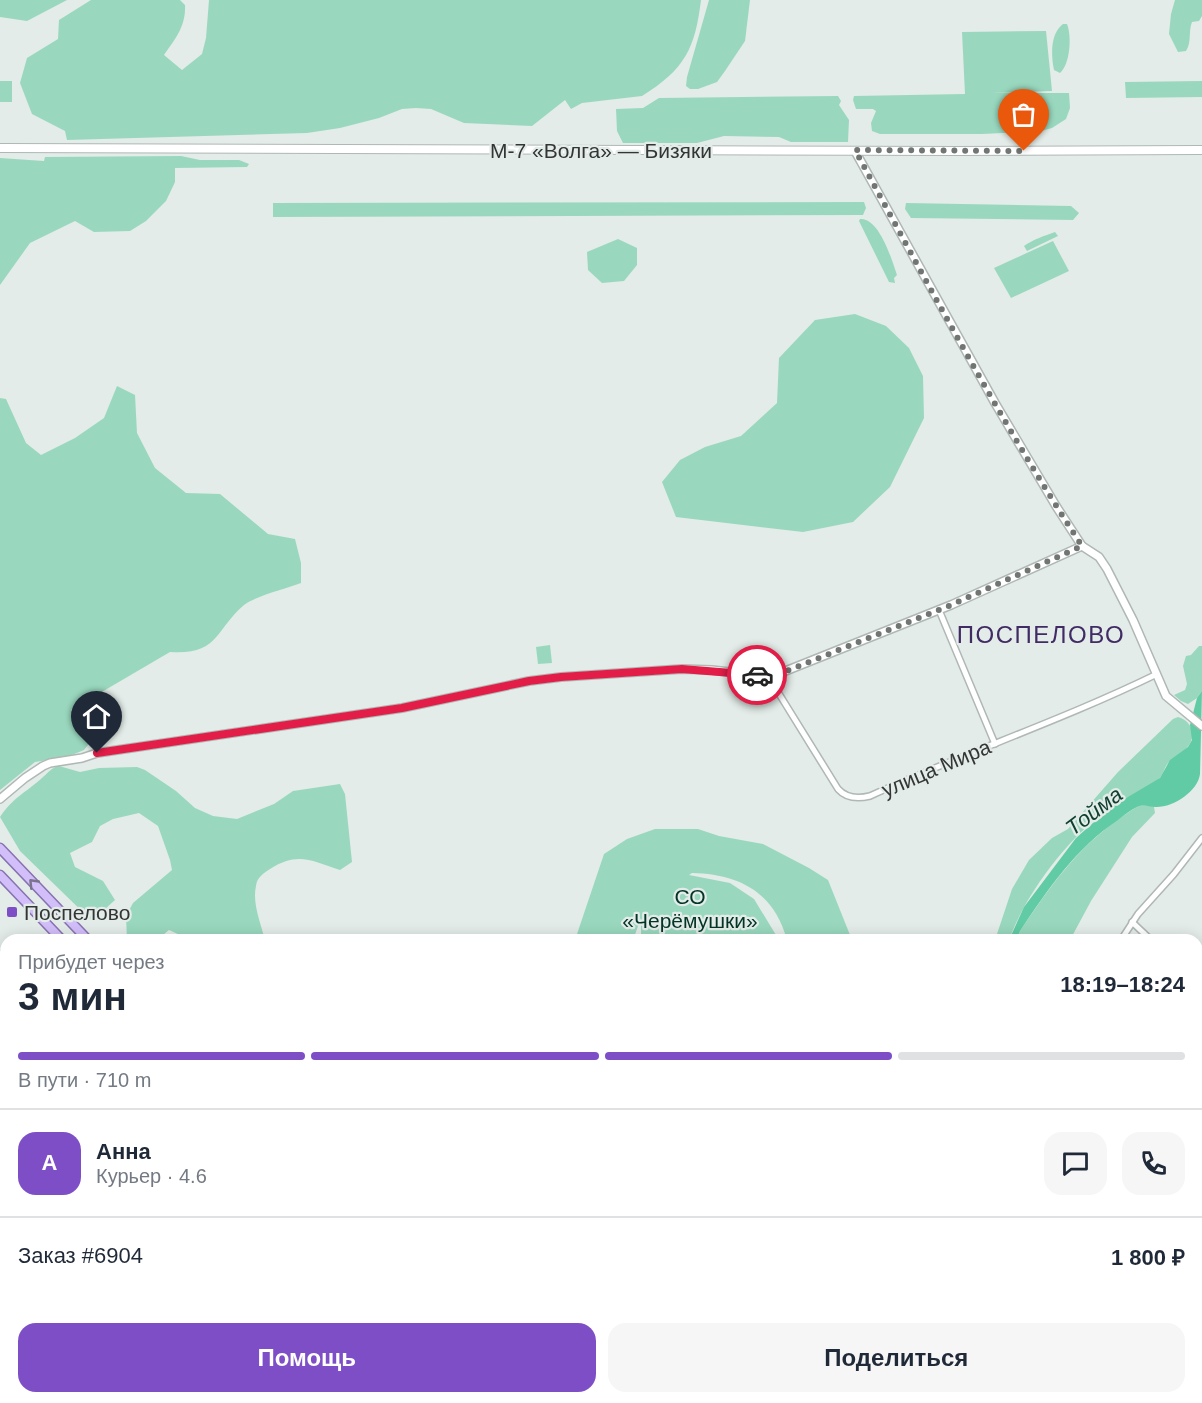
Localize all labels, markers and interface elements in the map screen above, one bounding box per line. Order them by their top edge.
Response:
pin [998,89,1049,151]
icon: bag [1007,98,1040,131]
street label: М-7 «Волга» — Бизяки [490,139,712,162]
district label: ПОСПЕЛОВО [957,621,1125,648]
courier [727,645,787,705]
icon: car [741,659,774,692]
pin [71,691,122,753]
icon: home [80,700,113,733]
street label: улица Мира [878,735,994,801]
water label: Тойма [1061,782,1127,840]
one-way arrow [29,879,40,890]
park label: СО «Черёмушки» [622,885,758,932]
place label: Поспелово [24,901,130,924]
marker: Поспелово [5,905,19,919]
text: Прибудет через [18,951,164,973]
text: 18:19–18:24 [1060,972,1185,997]
text: 3 мин [18,975,127,1018]
text: В пути · 710 m [18,1069,151,1091]
button: chat [1044,1132,1107,1195]
button: phone [1122,1132,1185,1195]
text: Анна [96,1139,151,1164]
text: А [42,1150,57,1175]
text: Курьер · 4.6 [96,1165,207,1187]
text: Заказ #6904 [18,1243,143,1268]
text: 1 800 ₽ [1111,1245,1185,1270]
button: Помощь [18,1323,596,1392]
button: Поделиться [608,1323,1185,1392]

